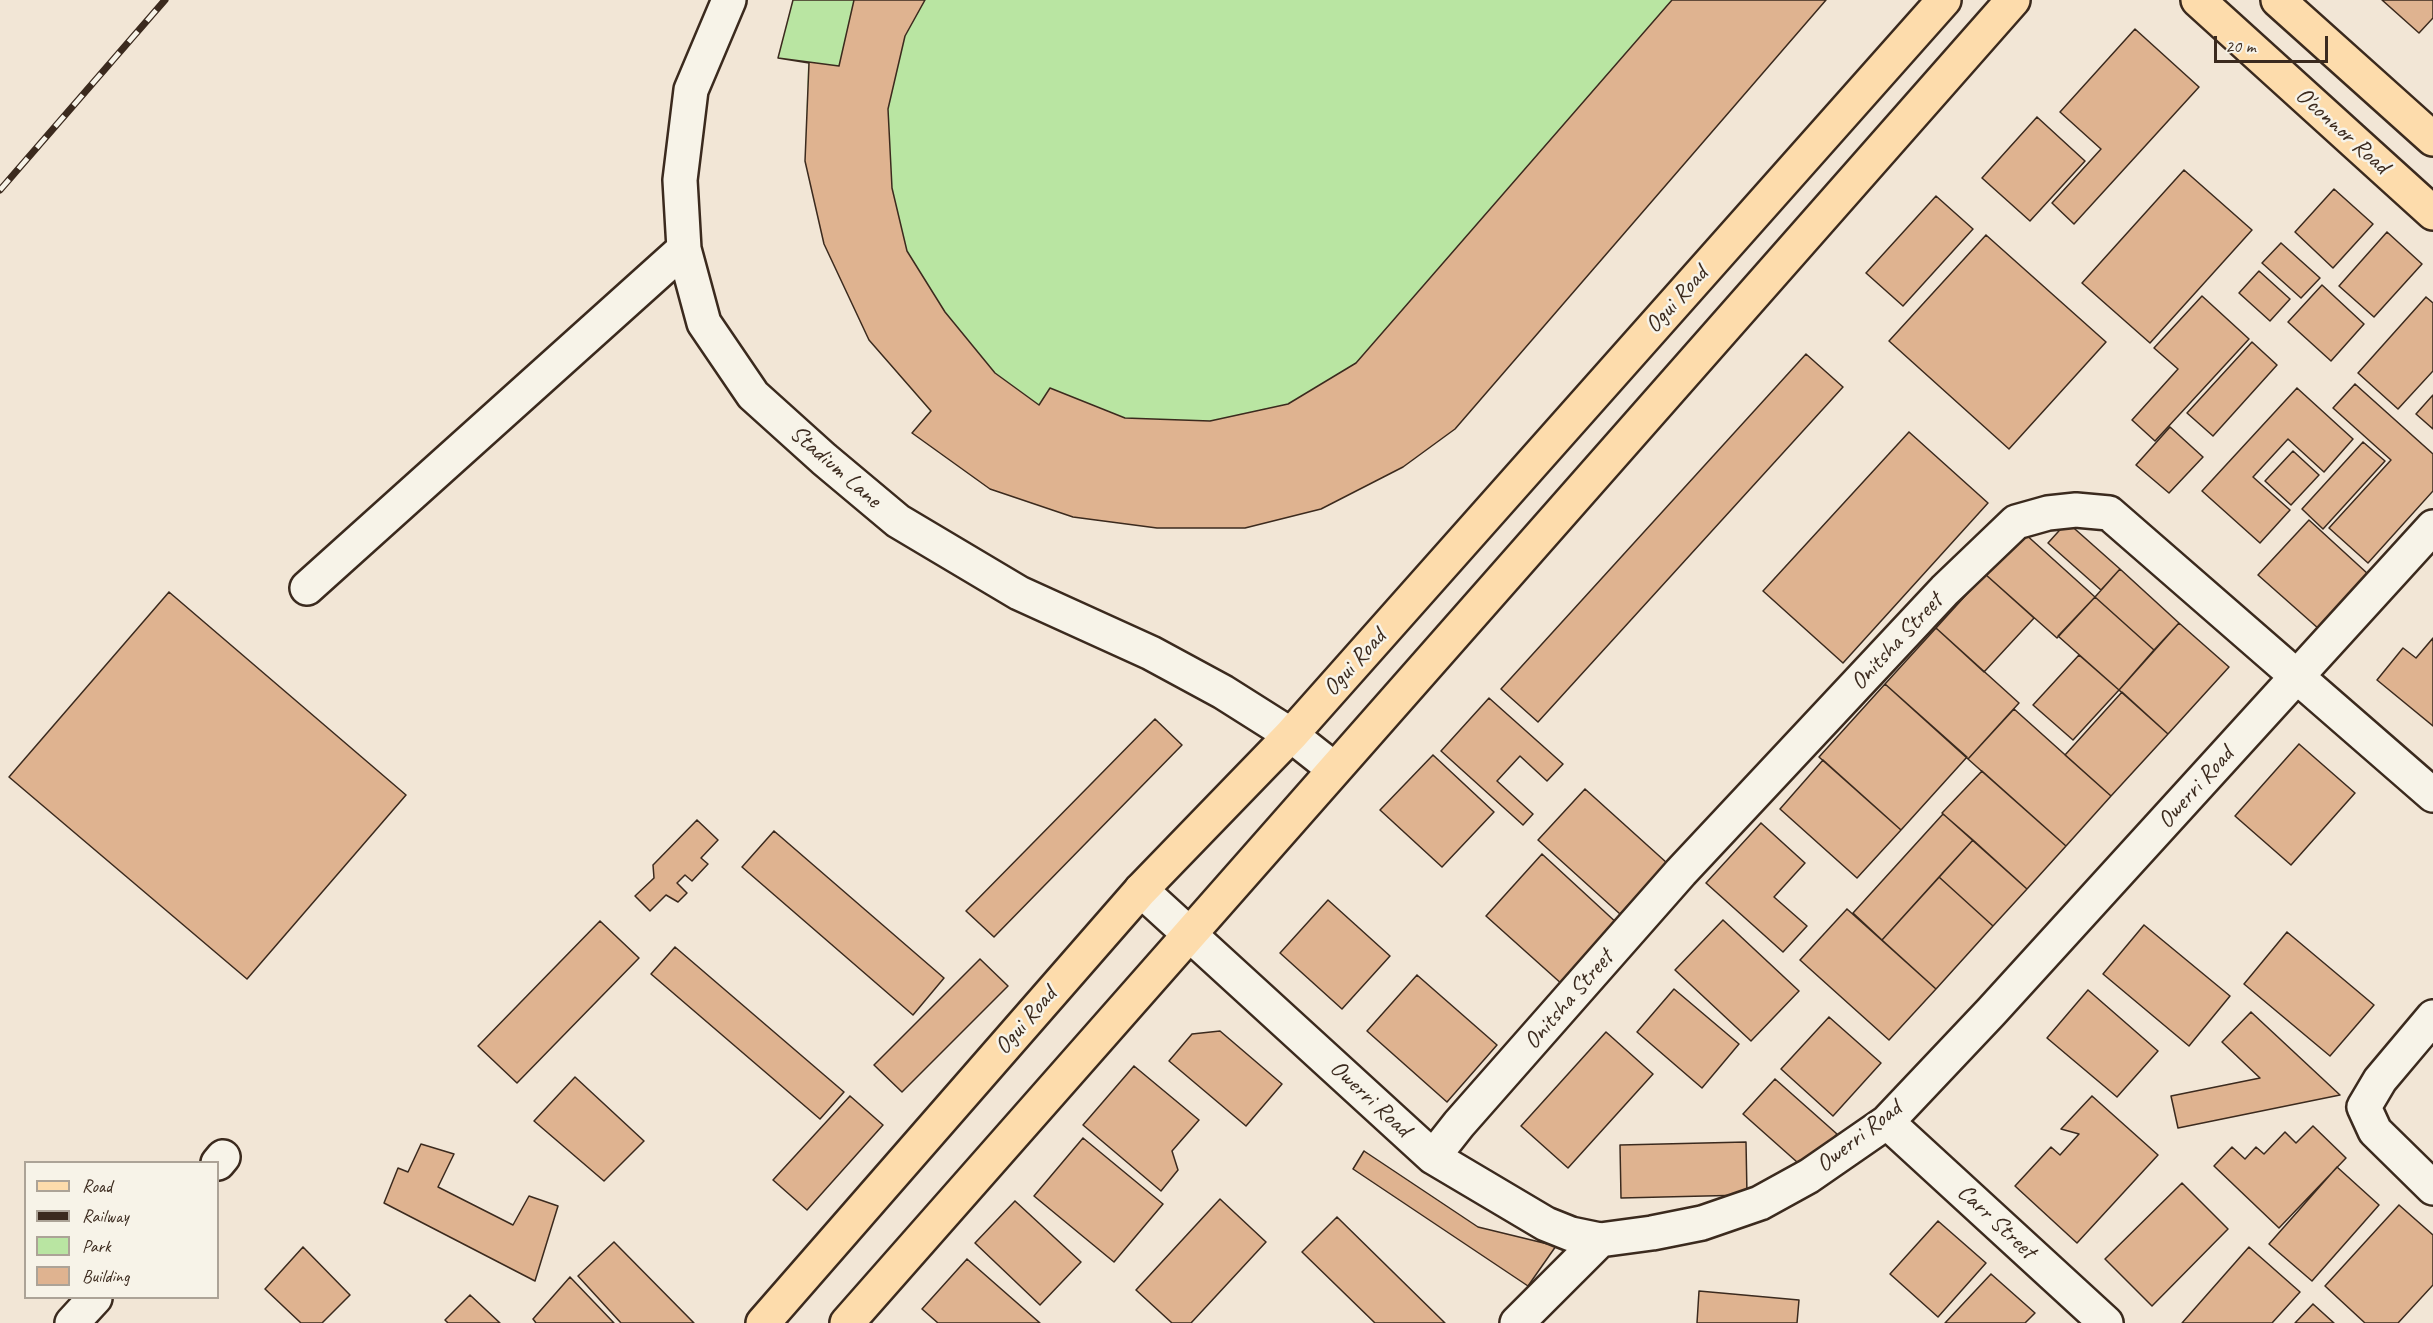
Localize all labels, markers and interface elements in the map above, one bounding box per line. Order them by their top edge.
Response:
scale bar [2217,24,2331,62]
text: 20 m [2225,35,2256,57]
street label: O'connor Road [2289,81,2395,181]
street label: Ogui Road [1639,261,1715,339]
street label: Stadium Lane [783,419,887,515]
street label: Onitsha Street [1845,588,1949,696]
street label: Ogui Road [1317,624,1393,702]
street label: Owerri Road [2152,741,2240,835]
street label: Onitsha Street [1518,944,1620,1056]
street label: Ogui Road [989,981,1063,1061]
street label: Owerri Road [1324,1054,1416,1144]
street label: Owerri Road [1811,1095,1907,1179]
legend [24,1161,219,1299]
text: Road [82,1175,112,1197]
street label: Carr Street [1951,1178,2041,1266]
text: Railway [82,1205,129,1227]
text: Park [82,1235,111,1257]
text: Building [82,1265,129,1287]

